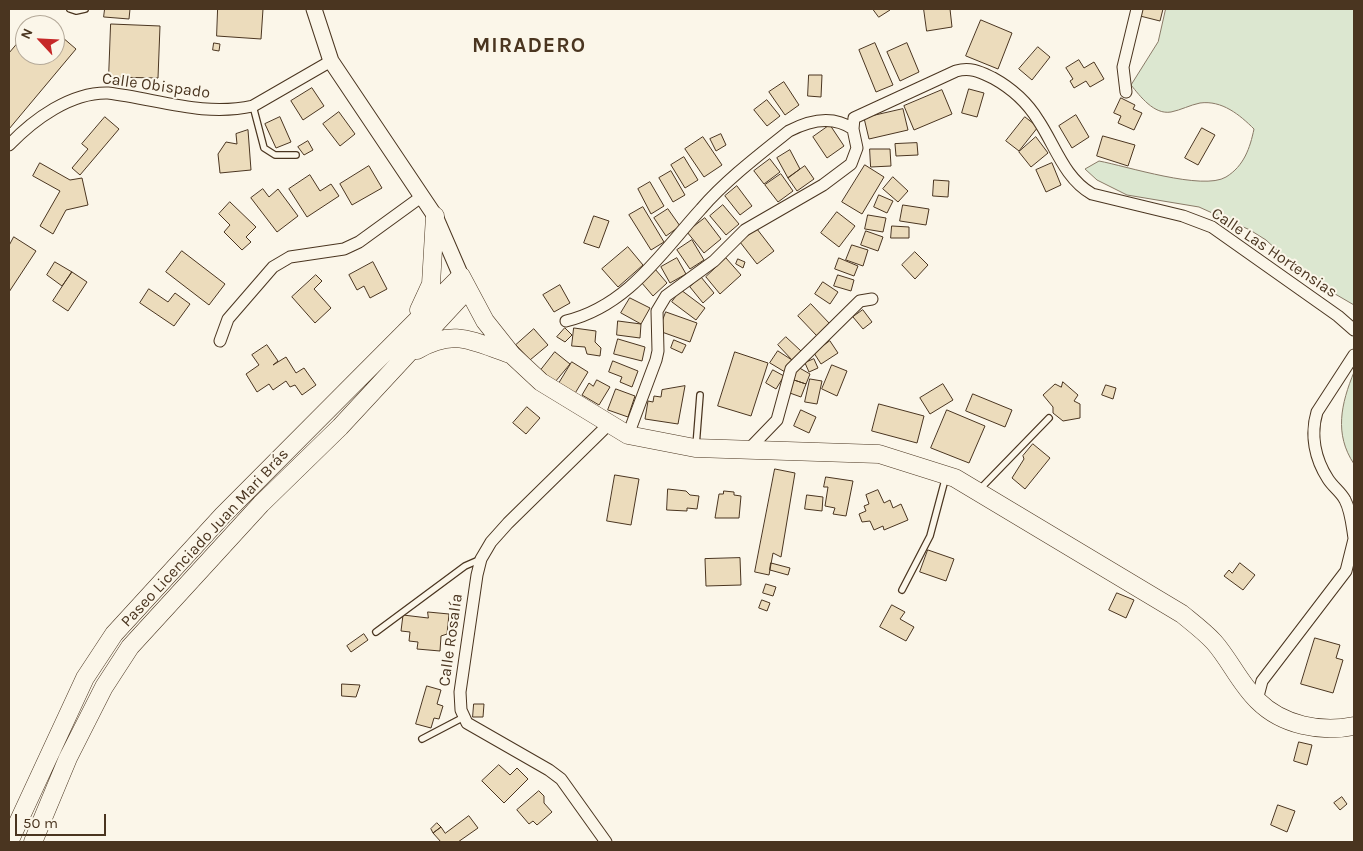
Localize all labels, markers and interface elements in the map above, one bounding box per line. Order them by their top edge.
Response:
north arrow [15,15,65,65]
text: N [17,26,37,42]
district label: MIRADERO [471,33,587,59]
street label: Calle Obispado [101,69,211,103]
street label: Calle Las Hortensias [1207,204,1341,302]
street label: Paseo Licenciado Juan Mari Brás [117,445,293,631]
street label: Calle Rosalía [435,592,467,688]
scale bar [18,804,109,836]
text: 50 m [23,814,58,832]

